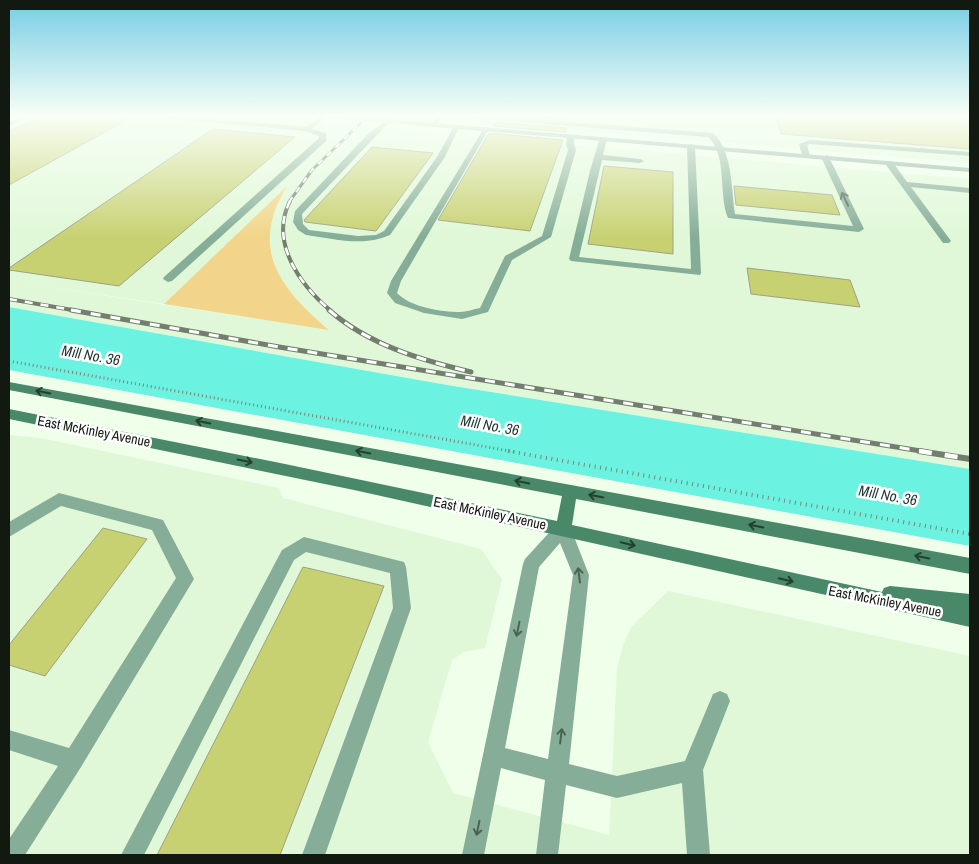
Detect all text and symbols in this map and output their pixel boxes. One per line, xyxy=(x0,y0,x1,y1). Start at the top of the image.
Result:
one-way arrow xyxy=(840,192,849,207)
water label: Mill No. 36 xyxy=(60,340,122,370)
one-way arrow xyxy=(36,387,52,397)
water label: Mill No. 36 xyxy=(459,410,521,440)
street label: East McKinley Avenue xyxy=(36,411,152,451)
one-way arrow xyxy=(195,417,211,427)
one-way arrow xyxy=(355,447,371,456)
one-way arrow xyxy=(237,457,253,466)
one-way arrow xyxy=(515,476,531,486)
water label: Mill No. 36 xyxy=(857,480,919,510)
one-way arrow xyxy=(589,490,605,500)
street label: East McKinley Avenue xyxy=(432,492,548,534)
one-way arrow xyxy=(748,520,764,530)
one-way arrow xyxy=(619,540,635,549)
one-way arrow xyxy=(915,552,931,562)
one-way arrow xyxy=(574,567,584,583)
one-way arrow xyxy=(778,576,794,585)
street label: East McKinley Avenue xyxy=(827,581,943,621)
one-way arrow xyxy=(513,621,522,637)
one-way arrow xyxy=(556,728,566,744)
one-way arrow xyxy=(473,820,483,836)

